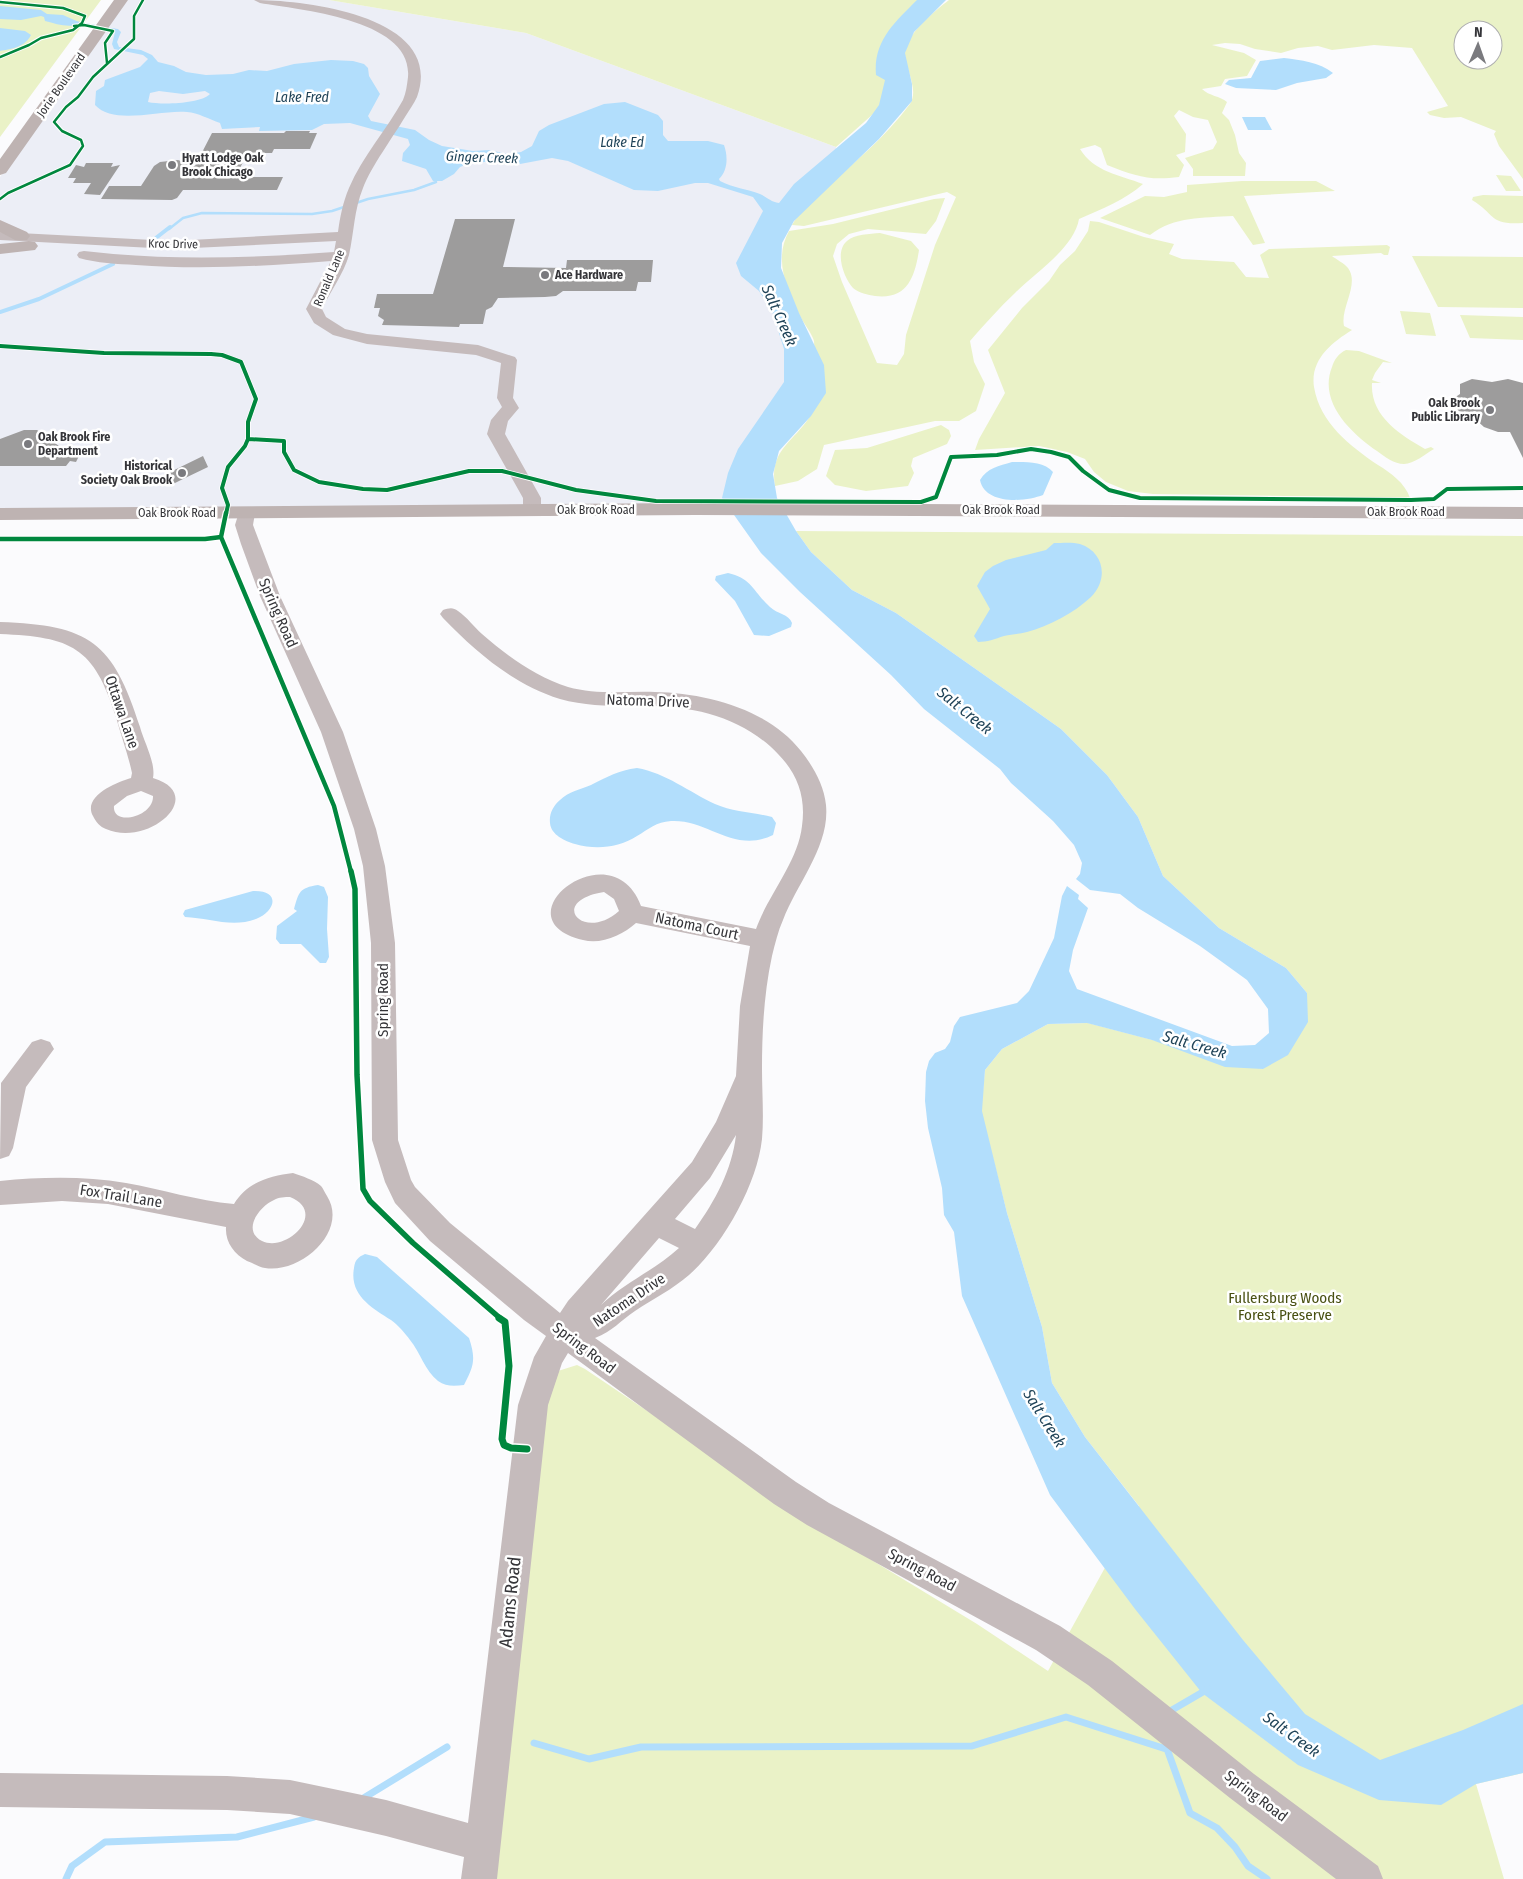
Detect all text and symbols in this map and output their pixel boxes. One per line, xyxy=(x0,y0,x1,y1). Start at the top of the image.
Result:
north arrow xyxy=(1453,20,1503,70)
text: N xyxy=(1474,24,1483,41)
street label: Jorie Boulevard xyxy=(34,50,88,120)
water label: Lake Fred xyxy=(275,89,330,106)
water label: Lake Ed xyxy=(600,134,644,151)
water label: Ginger Creek xyxy=(446,148,518,167)
place label: Hyatt Lodge Oak Brook Chicago xyxy=(182,151,265,179)
marker: Hyatt Lodge Oak Brook Chicago xyxy=(166,159,178,171)
street label: Kroc Drive xyxy=(148,237,198,251)
street label: Ronald Lane xyxy=(311,247,347,309)
place label: Ace Hardware xyxy=(554,268,623,282)
marker: Ace Hardware xyxy=(539,269,551,281)
water label: Salt Creek xyxy=(757,281,802,349)
place label: Oak Brook Public Library xyxy=(1412,396,1481,424)
marker: Oak Brook Public Library xyxy=(1484,404,1496,416)
place label: Oak Brook Fire Department xyxy=(38,430,110,458)
marker: Oak Brook Fire Department xyxy=(22,438,34,450)
place label: Historical Society Oak Brook xyxy=(81,459,173,487)
marker: Historical Society Oak Brook xyxy=(176,467,188,479)
street label: Oak Brook Road xyxy=(557,503,635,517)
street label: Oak Brook Road xyxy=(962,503,1040,517)
street label: Oak Brook Road xyxy=(1367,505,1445,519)
street label: Oak Brook Road xyxy=(138,506,216,520)
street label: Spring Road xyxy=(255,576,301,650)
street label: Ottawa Lane xyxy=(101,673,143,751)
water label: Salt Creek xyxy=(933,682,996,738)
street label: Natoma Drive xyxy=(606,691,690,711)
street label: Natoma Court xyxy=(654,908,740,944)
street label: Spring Road xyxy=(374,963,392,1037)
water label: Salt Creek xyxy=(1160,1026,1229,1063)
street label: Fox Trail Lane xyxy=(79,1181,163,1211)
street label: Natoma Drive xyxy=(589,1269,669,1331)
park label: Fullersburg Woods Forest Preserve xyxy=(1228,1289,1342,1324)
street label: Spring Road xyxy=(549,1319,619,1377)
water label: Salt Creek xyxy=(1019,1385,1070,1451)
street label: Spring Road xyxy=(885,1545,959,1595)
street label: Adams Road xyxy=(494,1556,526,1648)
water label: Salt Creek xyxy=(1259,1707,1324,1761)
street label: Spring Road xyxy=(1221,1767,1291,1825)

